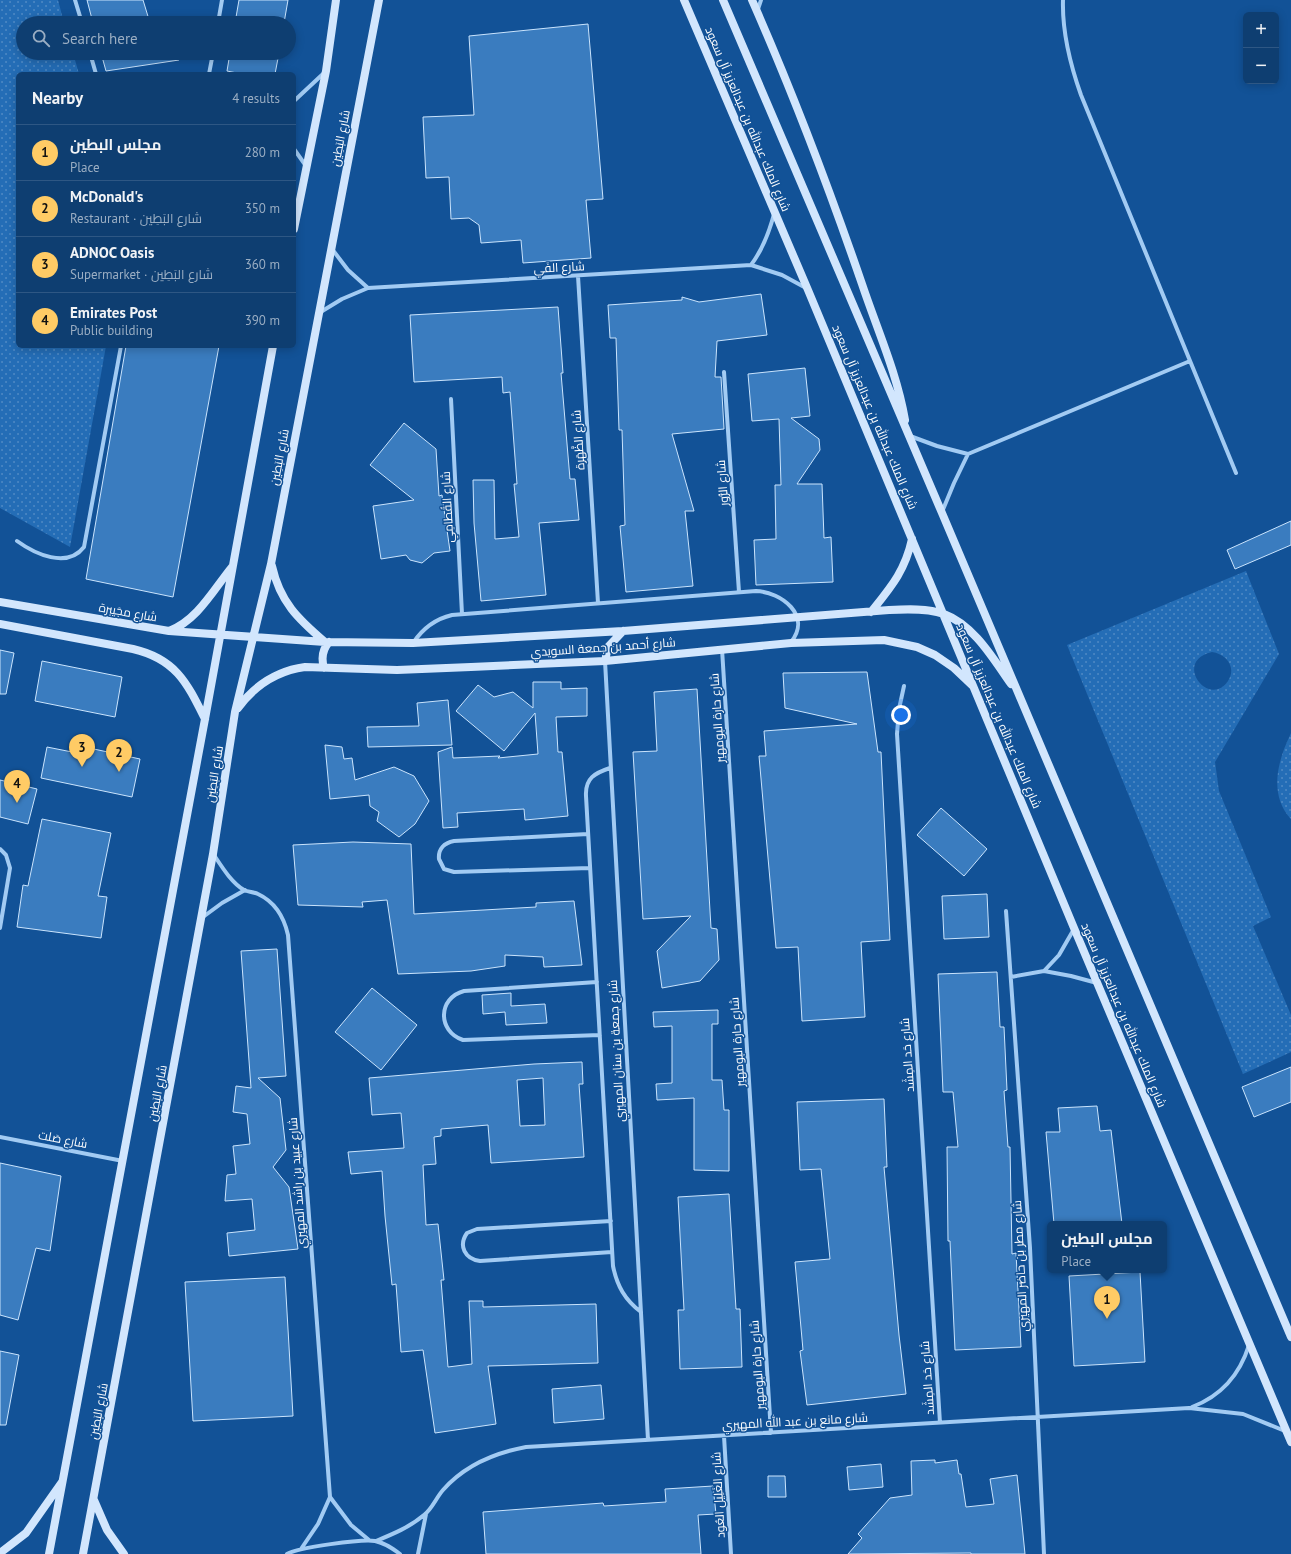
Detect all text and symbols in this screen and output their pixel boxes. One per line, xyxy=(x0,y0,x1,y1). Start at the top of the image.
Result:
map controls xyxy=(1243,12,1279,84)
button: + xyxy=(1243,12,1279,48)
search box xyxy=(16,16,296,60)
street label: شارع الملك عبدالله بن عبدالعزيز آل سعود xyxy=(701,24,794,214)
icon: search xyxy=(30,27,52,49)
text: Search here xyxy=(62,29,138,48)
button: − xyxy=(1243,48,1279,84)
text: Nearby xyxy=(32,87,83,109)
text: 4 results xyxy=(232,90,280,107)
street label: شارع البَطِين xyxy=(327,108,354,168)
text: مجلس البطين xyxy=(70,135,161,154)
text: 1 xyxy=(41,144,49,161)
text: 280 m xyxy=(245,144,280,161)
text: Place xyxy=(70,159,100,176)
text: McDonald's xyxy=(70,187,143,206)
text: 2 xyxy=(41,200,49,217)
text: 350 m xyxy=(245,200,280,217)
text: Restaurant · شارع البَطِين xyxy=(70,210,202,227)
text: ADNOC Oasis xyxy=(70,243,154,262)
text: 3 xyxy=(41,256,49,273)
text: 360 m xyxy=(245,256,280,273)
street label: شارع الفَي xyxy=(533,258,585,279)
text: Supermarket · شارع البَطِين xyxy=(70,266,213,283)
text: Emirates Post xyxy=(70,303,157,322)
text: 4 xyxy=(41,312,49,329)
text: 390 m xyxy=(245,312,280,329)
text: Public building xyxy=(70,322,153,339)
street label: شارع الملك عبدالله بن عبدالعزيز آل سعود xyxy=(828,322,921,512)
street label: شارع الظَّهَرة xyxy=(568,409,589,471)
street label: شارع البَطِين xyxy=(266,427,293,487)
street label: شارع الزُّور xyxy=(713,459,732,508)
street label: شارع القُطامِي xyxy=(438,471,459,543)
street label: شارع مجَيبرة xyxy=(97,599,158,626)
street label: شارع الملك عبدالله بن عبدالعزيز آل سعود xyxy=(952,621,1045,811)
street label: شارع أحمد بن جمعة السويدي xyxy=(530,634,676,663)
street label: شارع حارة البومهير xyxy=(706,673,729,764)
your location xyxy=(891,705,911,725)
pin: 3 xyxy=(69,734,95,767)
pin: 2 xyxy=(106,739,132,772)
street label: شارع البَطِين xyxy=(202,744,227,804)
pin: 4 xyxy=(4,770,30,803)
street label: شارع الملك عبدالله بن عبدالعزيز آل سعود xyxy=(1077,920,1170,1110)
street label: شارع جمعة بن سنان المهيري xyxy=(605,979,630,1122)
street label: شارع حارة البومهير xyxy=(726,997,749,1088)
street label: شارع حَد المِشَد xyxy=(897,1017,918,1092)
street label: شارع البَطِين xyxy=(144,1063,171,1123)
street label: شارع عبيد بن راشد المهيري xyxy=(285,1117,312,1249)
street label: شارع صَلت xyxy=(37,1127,89,1152)
street label: شارع مطر بن حاضر المهيري xyxy=(1009,1200,1034,1332)
popup xyxy=(1047,1221,1167,1273)
text: مجلس البطين xyxy=(1061,1229,1153,1248)
text: Place xyxy=(1061,1253,1091,1270)
pin: 1 xyxy=(1094,1286,1120,1319)
street label: شارع حارة البومهير xyxy=(746,1320,769,1411)
street label: شارع حَد المِشَد xyxy=(917,1340,938,1415)
street label: شارع البَطِين xyxy=(85,1381,112,1441)
street label: شارع مانع بن عبد الله المهيري xyxy=(722,1410,869,1435)
street label: شارع الغَلِيل العُود xyxy=(708,1451,729,1538)

